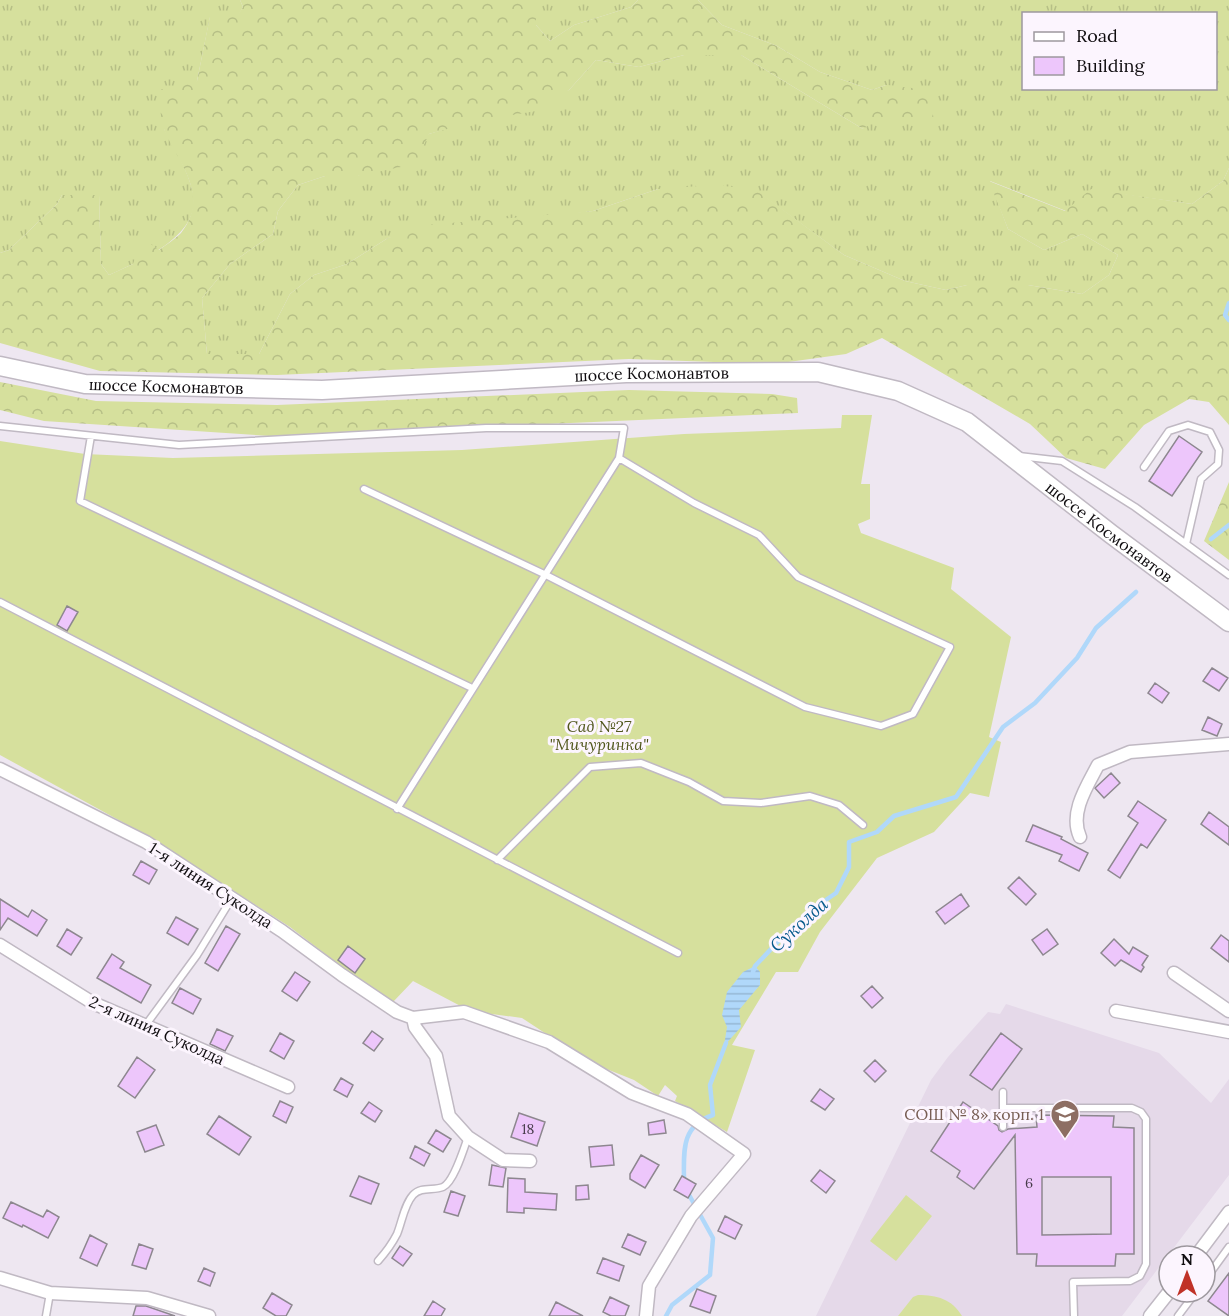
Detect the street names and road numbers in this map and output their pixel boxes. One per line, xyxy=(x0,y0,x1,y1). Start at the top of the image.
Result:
street label: шоссе Космонавтов xyxy=(574,362,729,386)
street label: шоссе Космонавтов xyxy=(89,374,244,398)
street label: шоссе Космонавтов xyxy=(1042,477,1177,587)
street label: 1-я линия Суколда xyxy=(145,838,277,932)
street label: 2-я линия Суколда xyxy=(86,991,228,1069)

